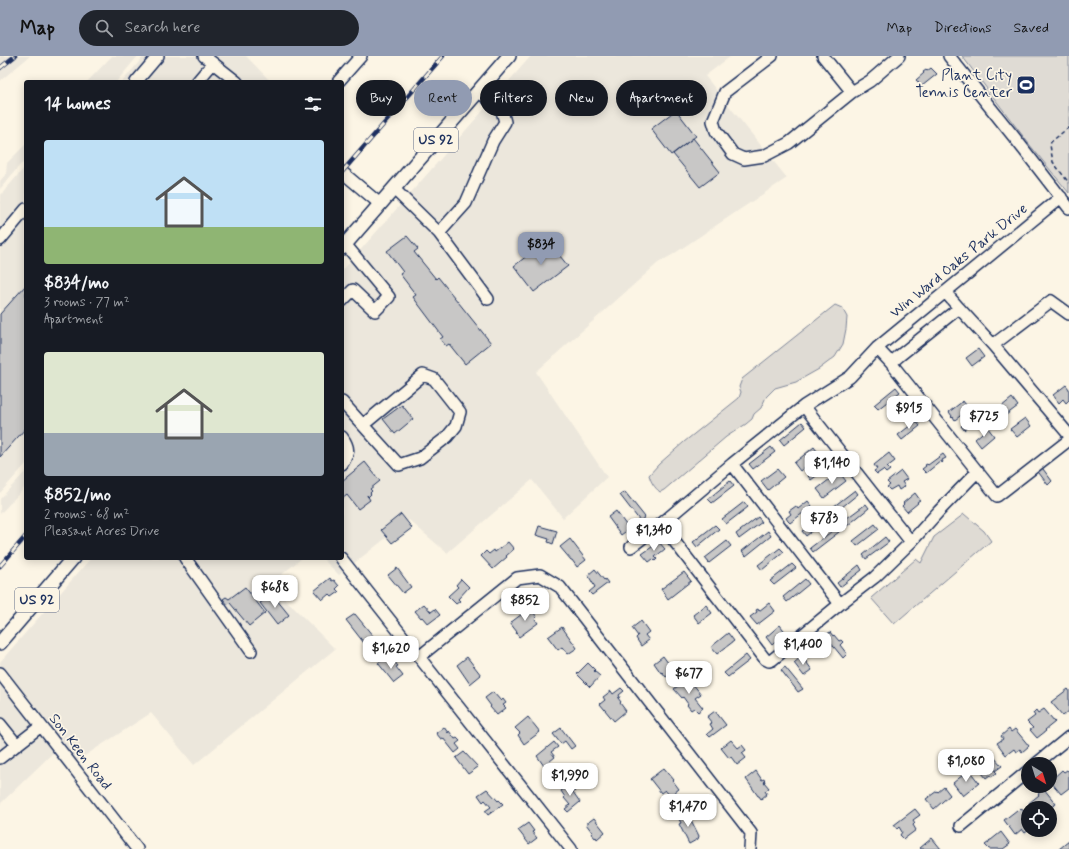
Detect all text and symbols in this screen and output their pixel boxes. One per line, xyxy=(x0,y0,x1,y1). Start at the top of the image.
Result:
search box xyxy=(79,10,359,46)
text: Map xyxy=(20,16,55,41)
icon: search xyxy=(93,17,115,39)
text: Search here xyxy=(125,18,200,38)
text: Map xyxy=(886,19,912,37)
text: Directions xyxy=(934,19,992,37)
text: Saved xyxy=(1014,19,1049,37)
place label: Plant City Tennis Center xyxy=(916,66,1013,103)
sports icon: Plant City Tennis Center xyxy=(1015,74,1037,96)
chip: Buy xyxy=(356,80,406,116)
chip: Rent xyxy=(414,80,472,116)
chip: Filters xyxy=(480,80,547,116)
chip: New xyxy=(555,80,608,116)
chip: Apartment xyxy=(616,80,707,116)
text: 14 homes xyxy=(44,93,111,115)
icon: filters xyxy=(302,93,324,115)
road number: US 92 xyxy=(414,128,458,152)
icon: home xyxy=(148,166,220,238)
street label: Win Ward Oaks Park Drive xyxy=(886,199,1032,323)
pin: $834 xyxy=(517,232,565,266)
text: $834 xyxy=(527,236,555,253)
text: $834/mo xyxy=(44,272,109,294)
text: 3 rooms · 77 m² xyxy=(44,294,130,311)
text: Apartment xyxy=(44,311,103,328)
icon: home xyxy=(148,378,220,450)
pin: $915 xyxy=(885,396,933,430)
text: $915 xyxy=(896,400,922,417)
pin: $725 xyxy=(960,404,1008,438)
text: $725 xyxy=(969,408,999,425)
pin: $1,140 xyxy=(799,451,865,485)
text: $1,140 xyxy=(814,455,850,472)
text: $852/mo xyxy=(44,484,111,506)
text: 2 rooms · 68 m² xyxy=(44,506,129,523)
pin: $783 xyxy=(800,506,848,540)
text: $783 xyxy=(810,510,838,527)
pin: $1,340 xyxy=(621,518,687,552)
text: $1,340 xyxy=(636,522,672,539)
text: Pleasant Acres Drive xyxy=(44,523,159,540)
pin: $688 xyxy=(251,575,299,609)
text: $688 xyxy=(261,579,289,596)
road number: US 92 xyxy=(15,588,59,612)
pin: $852 xyxy=(501,588,549,622)
text: $852 xyxy=(510,592,540,609)
pin: $1,400 xyxy=(770,632,836,666)
pin: $1,620 xyxy=(358,636,424,670)
text: $1,400 xyxy=(783,636,823,653)
text: $1,620 xyxy=(372,640,410,657)
pin: $677 xyxy=(665,661,713,695)
text: $677 xyxy=(675,665,703,682)
street label: Son Keen Road xyxy=(44,710,116,794)
pin: $1,080 xyxy=(933,749,999,783)
text: $1,080 xyxy=(947,753,985,770)
north arrow xyxy=(1021,757,1057,793)
map controls xyxy=(1021,757,1057,837)
pin: $1,990 xyxy=(537,763,603,797)
text: $1,990 xyxy=(551,767,589,784)
pin: $1,470 xyxy=(655,794,721,828)
text: $1,470 xyxy=(669,798,707,815)
button: locate xyxy=(1021,801,1057,837)

